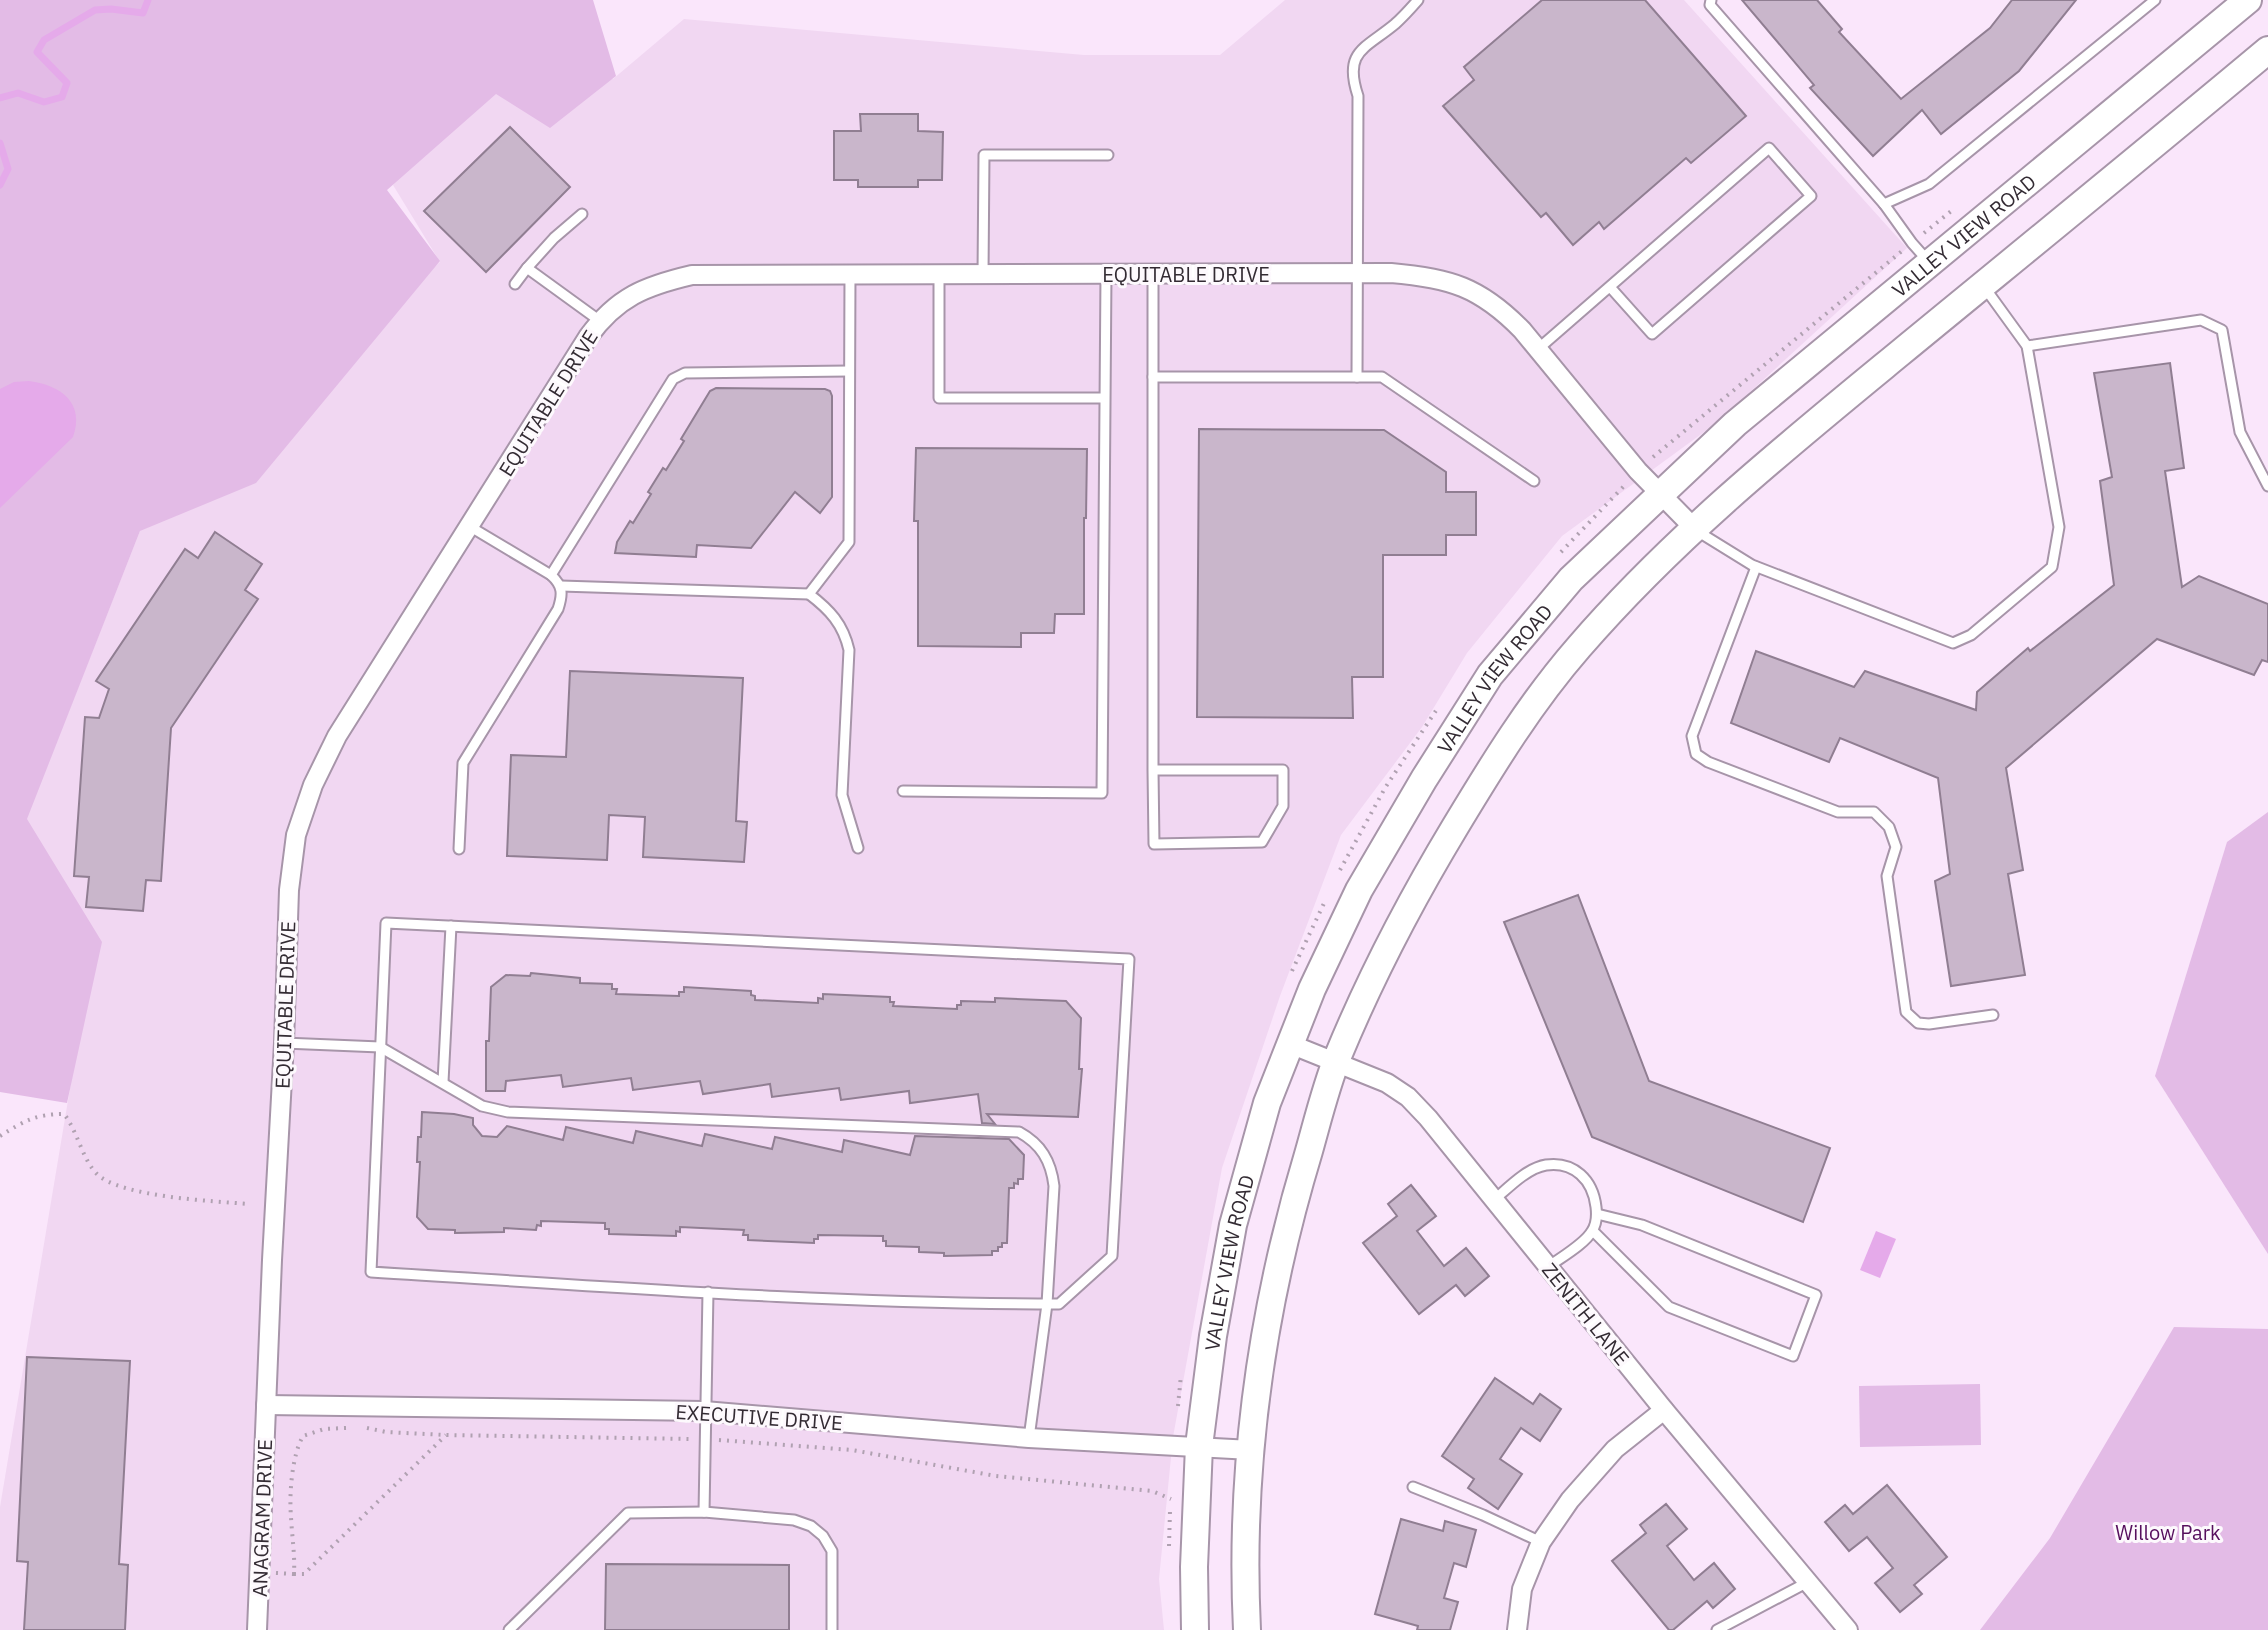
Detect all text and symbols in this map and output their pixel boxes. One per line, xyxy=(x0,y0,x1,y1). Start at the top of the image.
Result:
street label: VALLEY VIEW ROAD xyxy=(1886,168,2041,303)
street label: EQUITABLE DRIVE xyxy=(1102,261,1270,288)
street label: EQUITABLE DRIVE xyxy=(492,325,604,481)
street label: VALLEY VIEW ROAD xyxy=(1430,598,1558,758)
street label: EQUITABLE DRIVE xyxy=(269,921,301,1089)
street label: VALLEY VIEW ROAD xyxy=(1198,1171,1260,1352)
street label: ZENITH LANE xyxy=(1536,1257,1636,1371)
street label: EXECUTIVE DRIVE xyxy=(675,1398,843,1436)
street label: ANAGRAM DRIVE xyxy=(246,1439,278,1597)
park label: Willow Park xyxy=(2115,1519,2221,1546)

